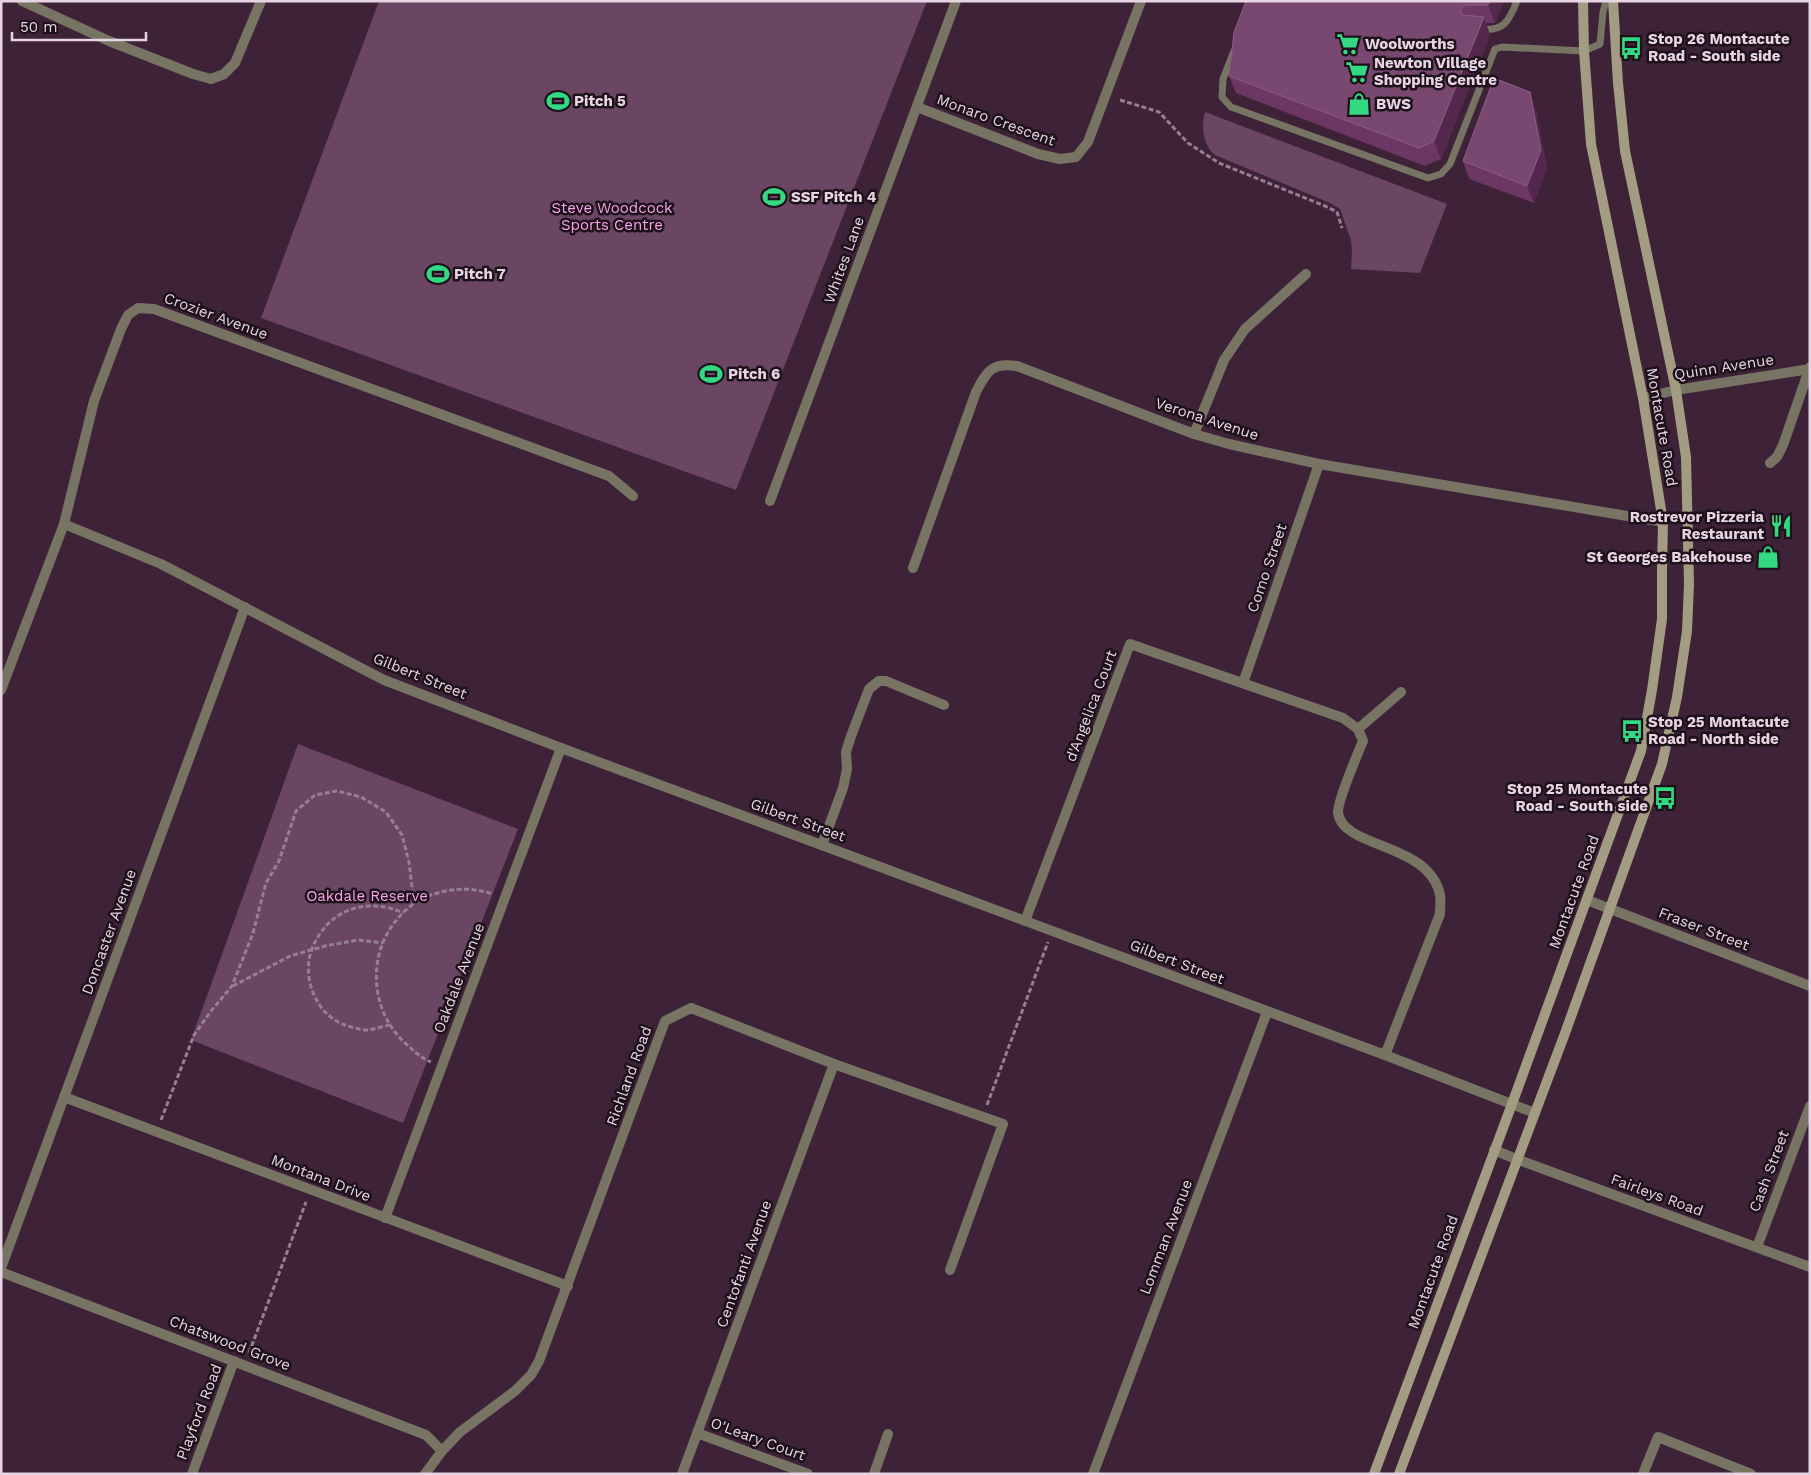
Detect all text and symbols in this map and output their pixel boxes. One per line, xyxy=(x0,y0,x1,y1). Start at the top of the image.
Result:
scale bar xyxy=(12,10,146,42)
text: 50 m xyxy=(20,18,57,36)
place label: Stop 26 Montacute Road - South side xyxy=(1648,30,1790,65)
supermarket icon: Woolworths xyxy=(1335,31,1361,57)
place label: Woolworths xyxy=(1365,35,1454,53)
bus stop icon: Stop 26 Montacute Road - South side xyxy=(1618,35,1644,61)
place label: Newton Village Shopping Centre xyxy=(1374,54,1497,89)
supermarket icon: Newton Village Shopping Centre xyxy=(1344,59,1370,85)
sports icon: Pitch 5 xyxy=(545,88,571,114)
street label: Monaro Crescent xyxy=(934,90,1058,150)
shop icon: BWS xyxy=(1346,91,1372,117)
place label: Pitch 5 xyxy=(574,92,626,110)
place label: BWS xyxy=(1376,95,1411,113)
sports icon: SSF Pitch 4 xyxy=(761,184,787,210)
place label: SSF Pitch 4 xyxy=(791,188,877,206)
park label: Steve Woodcock Sports Centre xyxy=(551,199,673,234)
street label: Whites Lane xyxy=(820,214,868,306)
sports icon: Pitch 7 xyxy=(425,261,451,287)
place label: Pitch 7 xyxy=(454,265,506,283)
street label: Crozier Avenue xyxy=(162,289,270,343)
street label: Quinn Avenue xyxy=(1673,350,1775,384)
sports icon: Pitch 6 xyxy=(698,361,724,387)
place label: Pitch 6 xyxy=(728,365,780,383)
street label: Montacute Road xyxy=(1643,366,1681,488)
street label: Verona Avenue xyxy=(1153,394,1261,444)
place label: Rostrevor Pizzeria Restaurant xyxy=(1630,508,1764,543)
restaurant icon: Rostrevor Pizzeria Restaurant xyxy=(1768,513,1794,539)
street label: Como Street xyxy=(1243,521,1291,615)
shop icon: St Georges Bakehouse xyxy=(1755,544,1781,570)
place label: St Georges Bakehouse xyxy=(1587,548,1752,566)
street label: d'Angelica Court xyxy=(1061,647,1121,764)
street label: Gilbert Street xyxy=(370,649,470,703)
place label: Stop 25 Montacute Road - North side xyxy=(1648,713,1789,748)
bus stop icon: Stop 25 Montacute Road - North side xyxy=(1619,718,1645,744)
place label: Stop 25 Montacute Road - South side xyxy=(1507,780,1648,815)
bus stop icon: Stop 25 Montacute Road - South side xyxy=(1652,785,1678,811)
street label: Gilbert Street xyxy=(748,794,849,846)
street label: Montacute Road xyxy=(1545,833,1603,951)
street label: Doncaster Avenue xyxy=(78,867,140,997)
park label: Oakdale Reserve xyxy=(306,887,428,905)
street label: Fraser Street xyxy=(1656,903,1752,955)
street label: Oakdale Avenue xyxy=(430,920,488,1036)
street label: Gilbert Street xyxy=(1127,936,1227,989)
street label: Richland Road xyxy=(603,1024,655,1128)
street label: Cash Street xyxy=(1745,1127,1793,1214)
street label: Montana Drive xyxy=(269,1151,373,1205)
street label: Fairleys Road xyxy=(1608,1170,1706,1220)
street label: Lomman Avenue xyxy=(1136,1177,1196,1297)
street label: Centofanti Avenue xyxy=(713,1198,775,1330)
street label: Montacute Road xyxy=(1404,1213,1462,1331)
street label: Chatswood Grove xyxy=(167,1312,293,1374)
street label: Playford Road xyxy=(172,1362,226,1462)
street label: O'Leary Court xyxy=(708,1413,809,1465)

